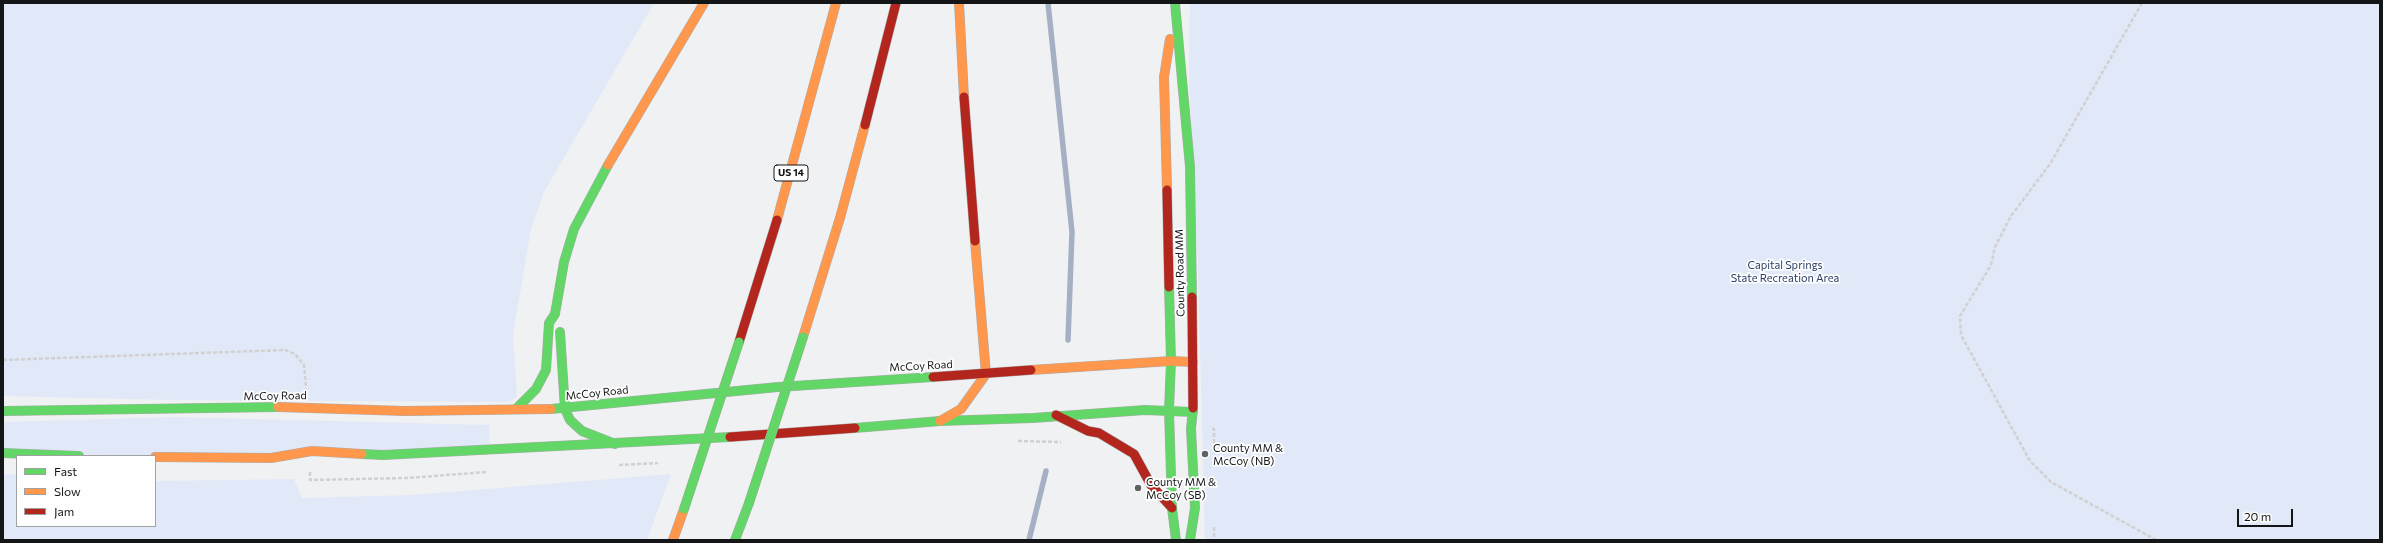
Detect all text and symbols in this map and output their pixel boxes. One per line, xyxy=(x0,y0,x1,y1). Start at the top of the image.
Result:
road number: US 14 xyxy=(774,165,808,181)
street label: County Road MM xyxy=(1173,229,1187,317)
park label: Capital Springs State Recreation Area xyxy=(1731,258,1839,284)
street label: McCoy Road xyxy=(889,358,953,374)
street label: McCoy Road xyxy=(565,383,629,403)
street label: McCoy Road xyxy=(243,389,307,403)
place label: County MM & McCoy (NB) xyxy=(1213,441,1283,467)
marker: County MM & McCoy (NB) xyxy=(1200,449,1210,459)
legend xyxy=(16,455,156,527)
text: Fast xyxy=(54,464,77,478)
place label: County MM & McCoy (SB) xyxy=(1146,475,1216,501)
marker: County MM & McCoy (SB) xyxy=(1133,483,1143,493)
text: Slow xyxy=(54,484,81,498)
scale bar xyxy=(2239,501,2295,527)
text: Jam xyxy=(54,504,74,518)
text: 20 m xyxy=(2244,509,2271,523)

